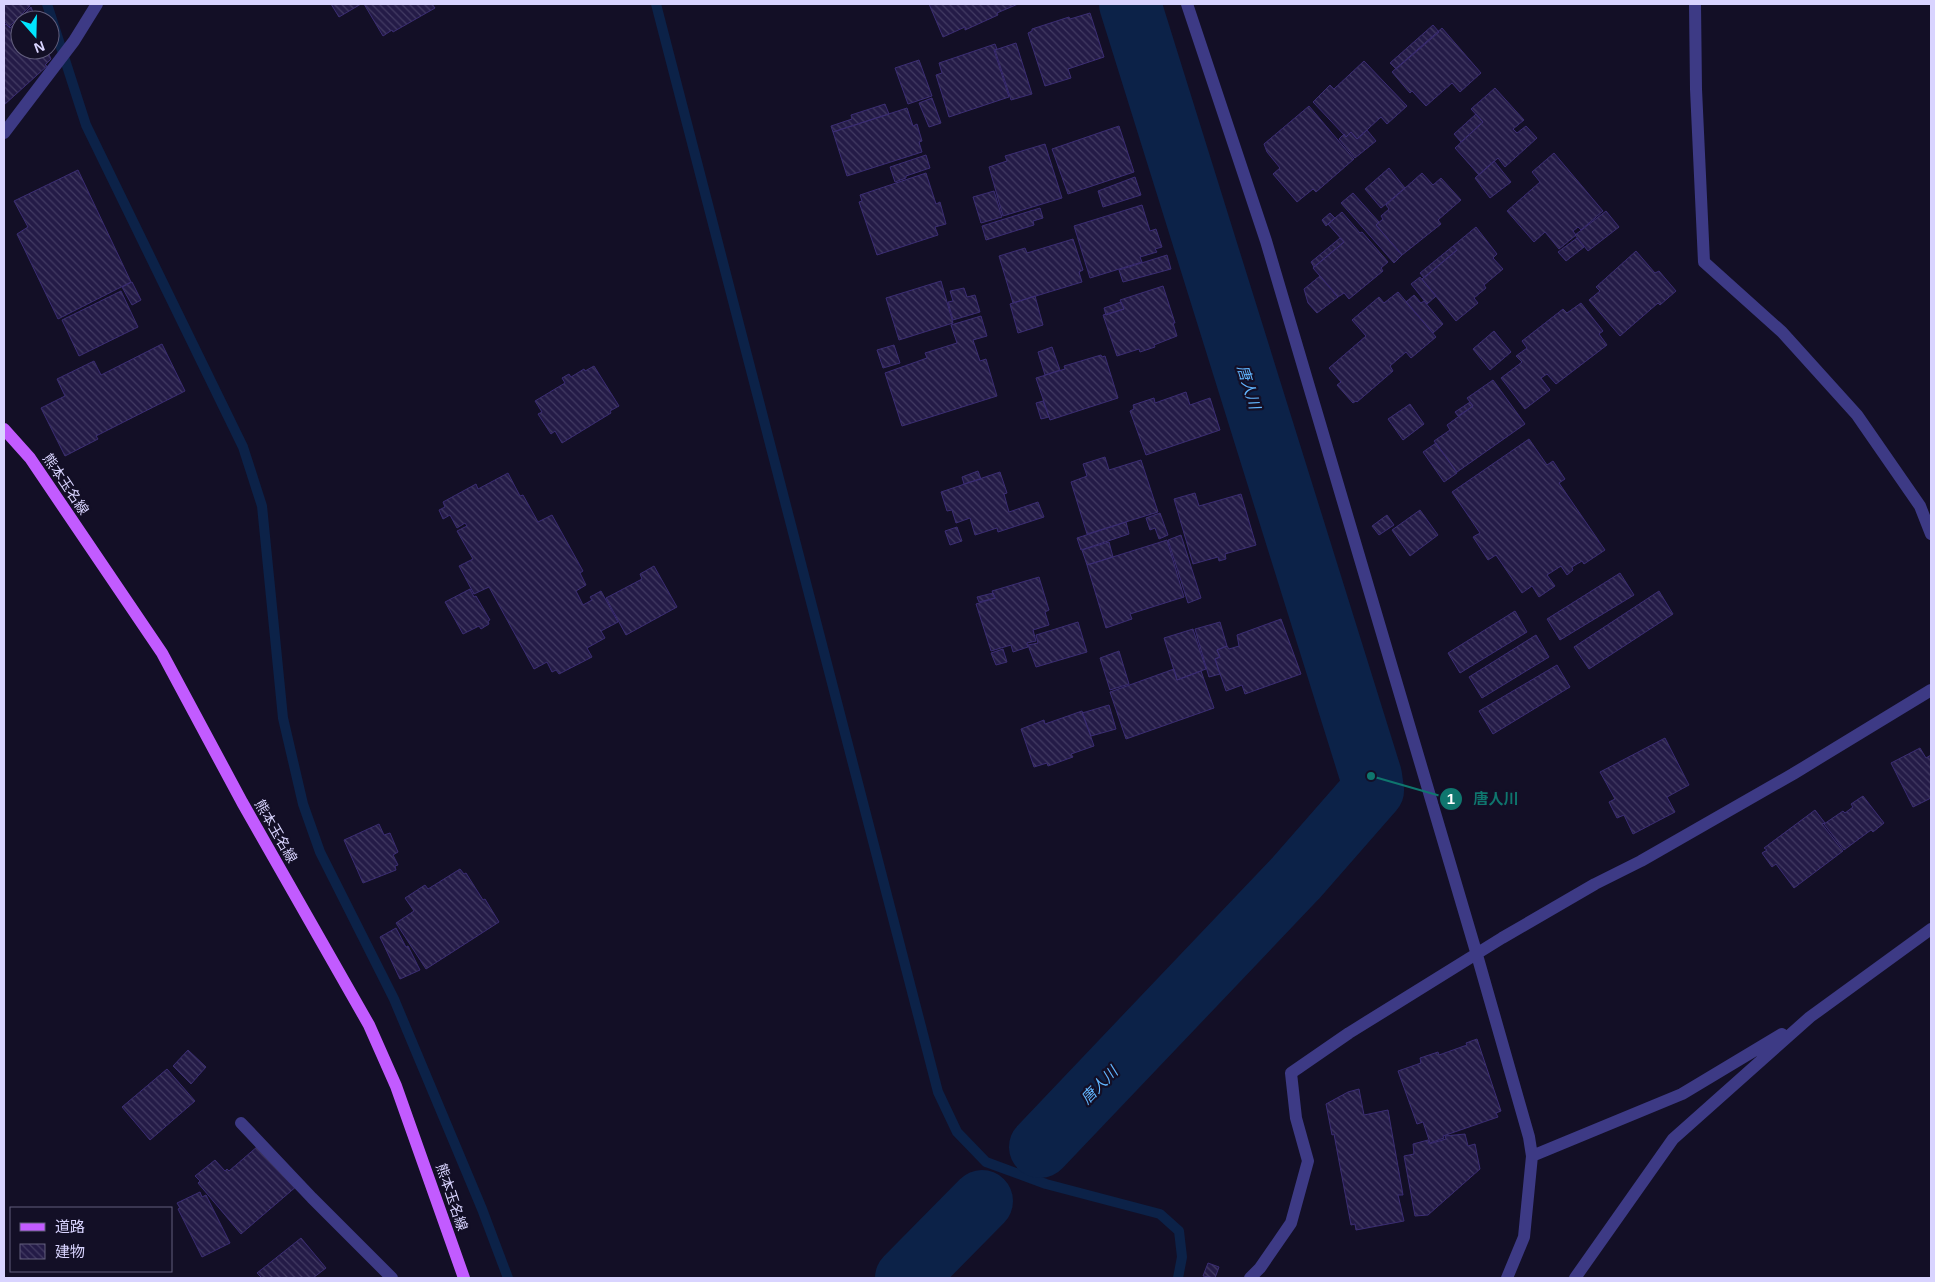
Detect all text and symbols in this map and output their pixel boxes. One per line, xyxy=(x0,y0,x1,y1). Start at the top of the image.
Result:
north arrow xyxy=(10,10,60,60)
text: N xyxy=(32,38,47,56)
water label: 唐人川 xyxy=(1234,363,1264,413)
street label: 熊本玉名線 xyxy=(40,451,92,517)
callout: 唐人川 xyxy=(1439,784,1529,814)
text: 1 xyxy=(1447,790,1455,807)
text: 唐人川 xyxy=(1473,790,1519,807)
street label: 熊本玉名線 xyxy=(252,797,300,865)
water label: 唐人川 xyxy=(1077,1061,1122,1107)
street label: 熊本玉名線 xyxy=(433,1161,471,1233)
legend xyxy=(10,1207,172,1272)
text: 道路 xyxy=(55,1218,85,1235)
text: 建物 xyxy=(55,1243,85,1260)

